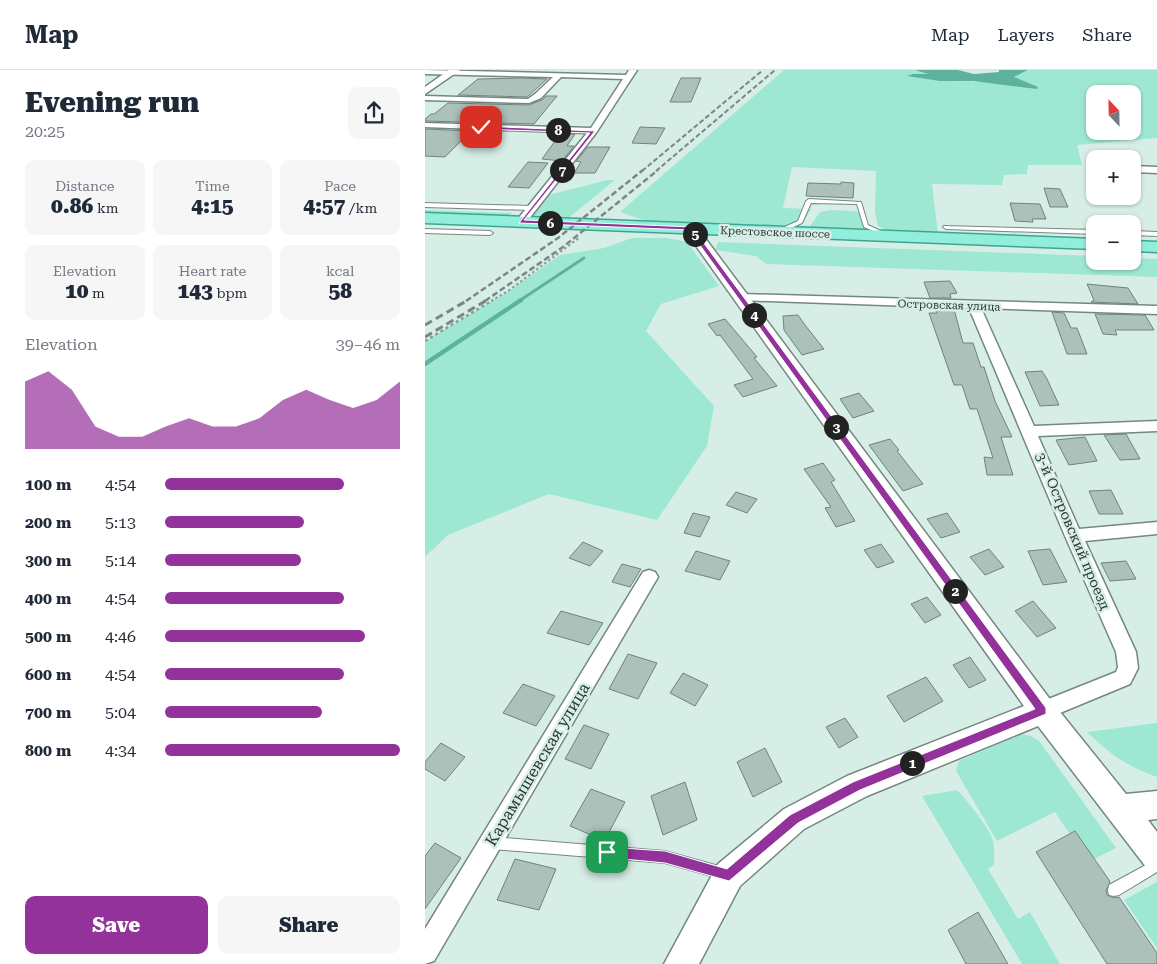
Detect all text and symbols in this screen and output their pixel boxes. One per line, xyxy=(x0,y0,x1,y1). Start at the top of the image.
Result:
text: Map xyxy=(25,21,79,49)
text: Map xyxy=(931,24,970,45)
text: Layers xyxy=(998,24,1054,45)
text: Share xyxy=(1082,24,1132,45)
north arrow xyxy=(1086,85,1141,140)
map controls xyxy=(1086,85,1141,270)
text: Evening run xyxy=(25,86,199,119)
button: share xyxy=(348,87,400,139)
pin xyxy=(460,106,502,148)
icon: check xyxy=(467,113,495,141)
pin: 8 xyxy=(545,118,571,142)
text: 20:25 xyxy=(25,122,65,141)
text: 8 xyxy=(555,122,562,138)
button: + xyxy=(1086,150,1141,205)
pin: 7 xyxy=(549,158,575,182)
text: 7 xyxy=(559,162,566,178)
text: Distance xyxy=(55,178,114,194)
text: Time xyxy=(195,178,230,194)
text: Pace xyxy=(324,178,356,194)
text: 0.86 xyxy=(51,194,93,218)
text: 4:15 xyxy=(191,194,234,218)
text: 4:57 xyxy=(303,194,345,218)
text: km xyxy=(93,200,119,216)
text: /km xyxy=(345,200,377,216)
pin: 6 xyxy=(537,210,563,236)
text: 6 xyxy=(547,215,554,231)
button: − xyxy=(1086,215,1141,270)
pin: 5 xyxy=(683,222,707,246)
street label: Крестовское шоссе xyxy=(720,224,830,241)
text: 5 xyxy=(692,226,699,242)
text: Elevation xyxy=(53,263,117,279)
text: Heart rate xyxy=(179,263,246,279)
text: kcal xyxy=(326,263,354,279)
text: 10 xyxy=(65,279,88,303)
text: 143 xyxy=(178,279,213,303)
text: 58 xyxy=(328,279,352,303)
text: m xyxy=(88,285,105,301)
text: bpm xyxy=(213,285,247,301)
street label: Островская улица xyxy=(897,297,1001,314)
pin: 4 xyxy=(741,302,767,328)
text: 4 xyxy=(751,307,758,323)
text: Elevation xyxy=(25,335,98,354)
text: 39–46 m xyxy=(336,335,400,354)
pin: 3 xyxy=(823,414,849,440)
text: 3 xyxy=(833,419,840,435)
street label: 3-й Островский проезд xyxy=(1033,450,1113,612)
text: 100 m xyxy=(25,475,71,494)
text: 4:54 xyxy=(105,475,136,494)
text: 200 m xyxy=(25,513,71,532)
text: 5:13 xyxy=(105,513,136,532)
text: 300 m xyxy=(25,551,71,570)
text: 5:14 xyxy=(105,551,136,570)
pin: 2 xyxy=(943,578,967,604)
text: 2 xyxy=(952,583,959,599)
text: 400 m xyxy=(25,589,71,608)
text: 4:54 xyxy=(105,589,136,608)
text: 500 m xyxy=(25,627,71,646)
text: 4:46 xyxy=(105,627,136,646)
text: 600 m xyxy=(25,665,71,684)
text: 4:54 xyxy=(105,665,136,684)
street label: Карамышевская улица xyxy=(481,679,594,849)
text: 700 m xyxy=(25,703,71,722)
text: 5:04 xyxy=(105,703,136,722)
text: 800 m xyxy=(25,741,71,760)
text: 4:34 xyxy=(105,741,136,760)
pin: 1 xyxy=(899,750,925,776)
text: 1 xyxy=(909,755,916,771)
pin xyxy=(586,831,628,873)
icon: arrive xyxy=(593,838,621,866)
button: Save xyxy=(25,896,208,954)
button: Share xyxy=(218,896,400,954)

